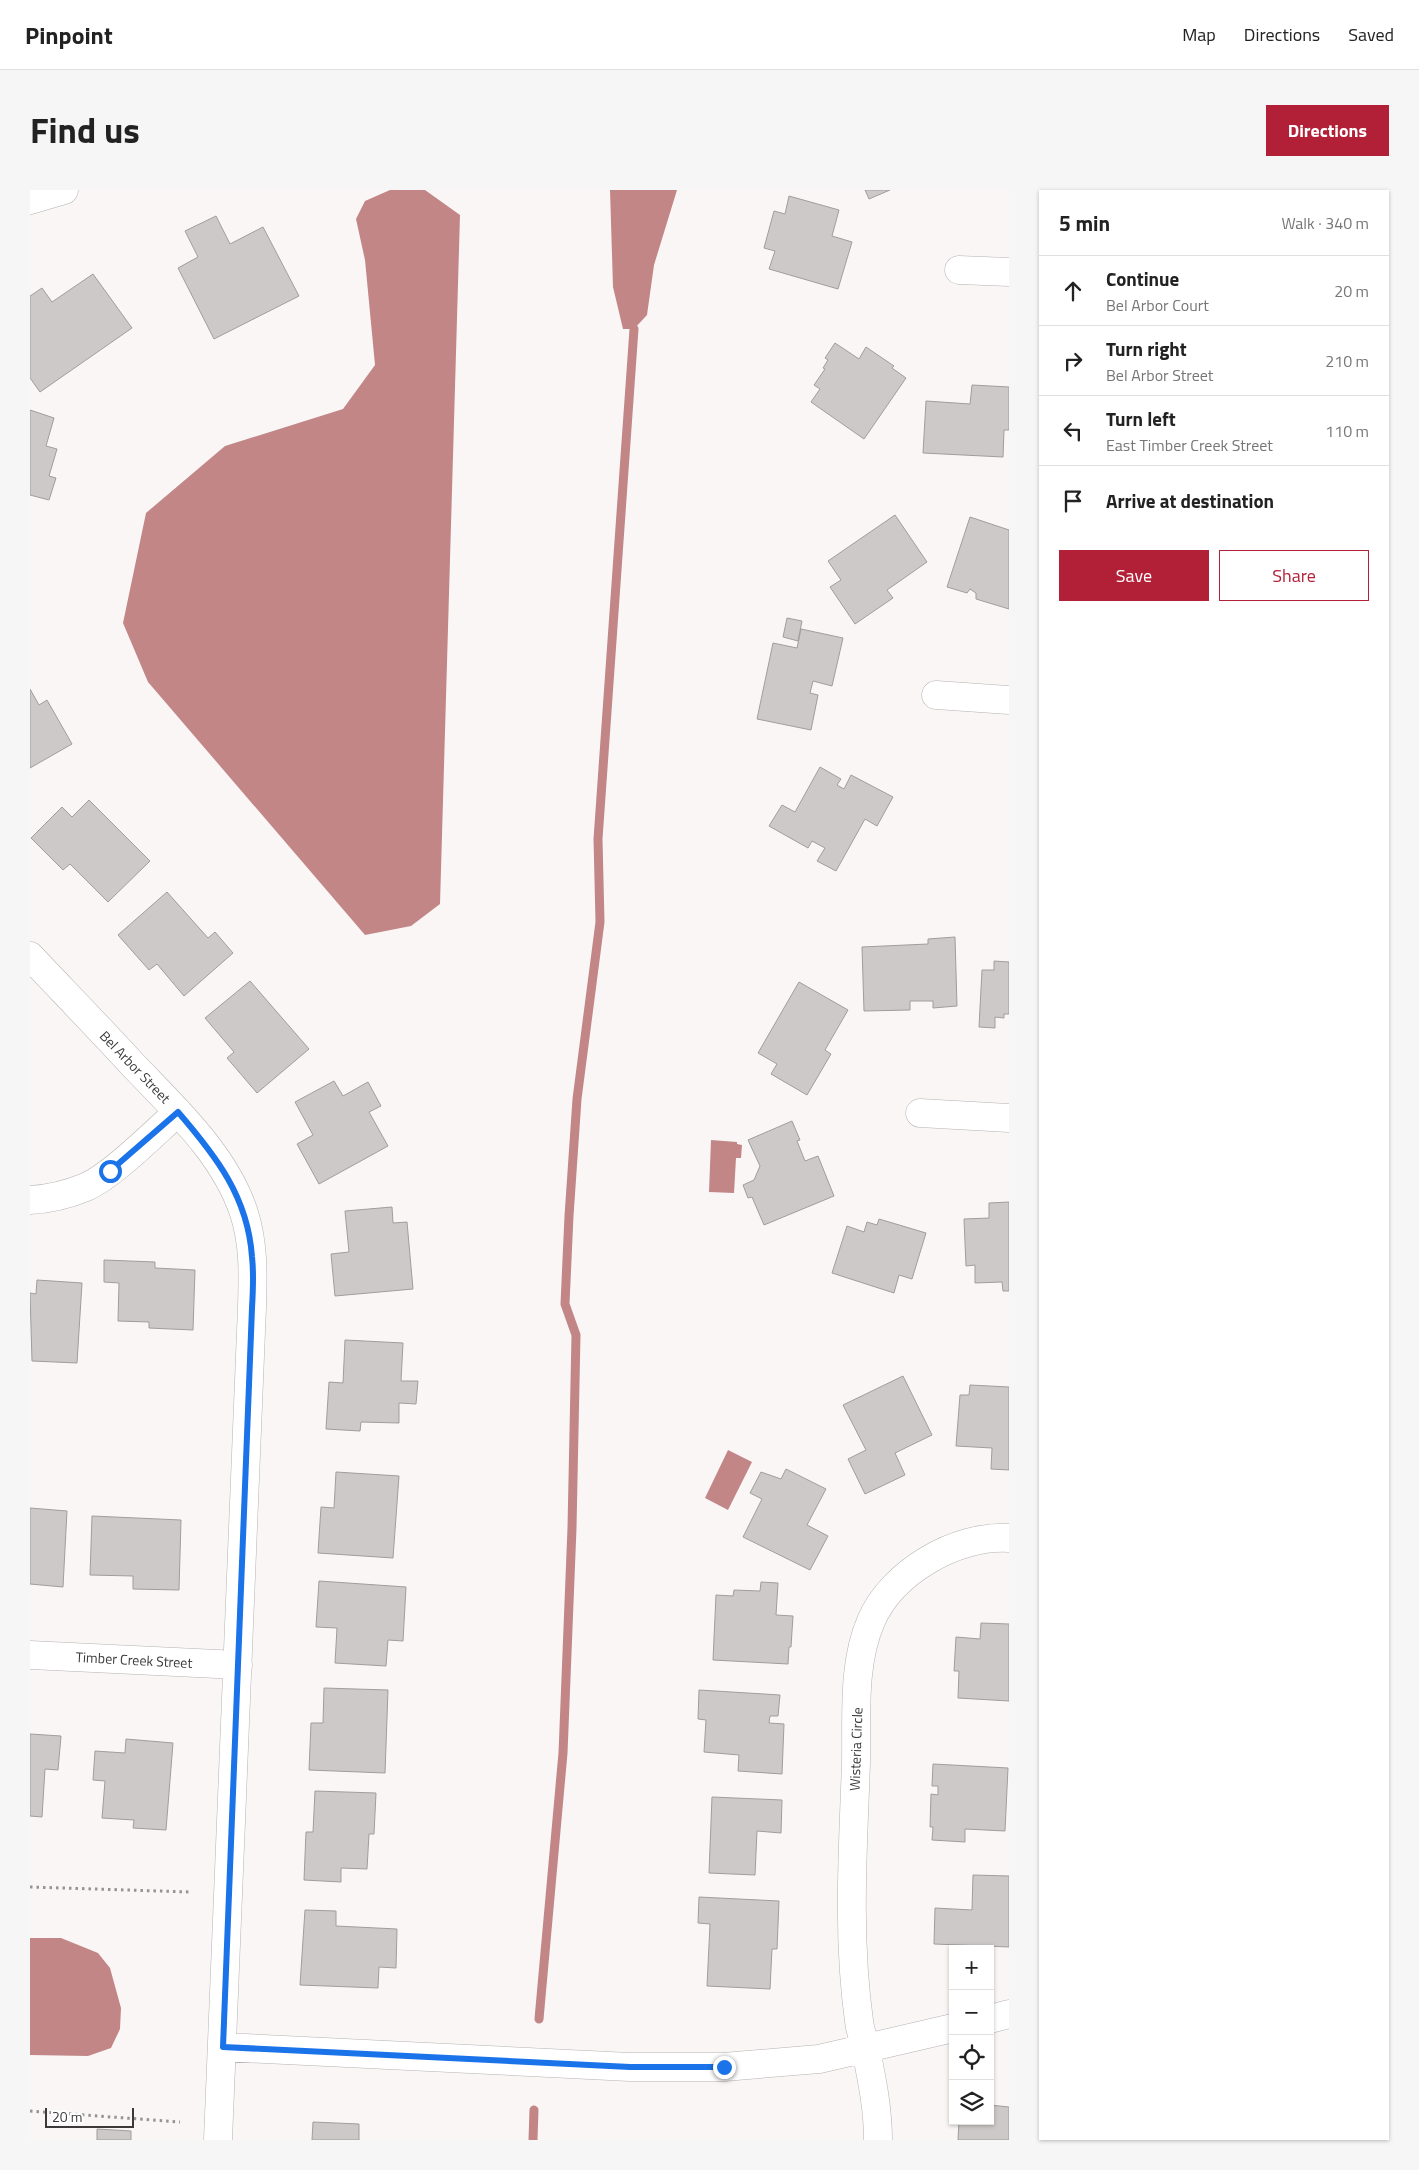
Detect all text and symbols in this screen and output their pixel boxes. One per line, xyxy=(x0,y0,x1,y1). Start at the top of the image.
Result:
text: Pinpoint xyxy=(25,17,113,53)
text: Map xyxy=(1182,21,1216,48)
text: Directions xyxy=(1244,21,1320,48)
text: Saved xyxy=(1348,21,1394,48)
text: Find us xyxy=(30,103,140,157)
button: Directions xyxy=(1266,105,1389,156)
text: 5 min xyxy=(1059,207,1110,239)
text: Walk · 340 m xyxy=(1281,211,1369,235)
text: Continue xyxy=(1106,264,1179,293)
icon: ahead xyxy=(1059,277,1087,305)
text: 20 m xyxy=(1334,279,1369,303)
text: Bel Arbor Court xyxy=(1106,293,1209,317)
text: Turn right xyxy=(1106,334,1187,363)
icon: right xyxy=(1059,347,1087,375)
text: 210 m xyxy=(1325,349,1369,373)
text: Bel Arbor Street xyxy=(1106,363,1213,387)
text: Turn left xyxy=(1106,404,1176,433)
icon: left xyxy=(1059,417,1087,445)
text: 110 m xyxy=(1325,419,1369,443)
text: East Timber Creek Street xyxy=(1106,433,1273,457)
text: Arrive at destination xyxy=(1106,486,1274,515)
icon: arrive xyxy=(1059,487,1087,515)
button: Save xyxy=(1059,550,1209,601)
button: Share xyxy=(1219,550,1369,601)
street label: Bel Arbor Street xyxy=(95,1026,176,1108)
route start xyxy=(99,1160,122,1183)
street label: Timber Creek Street xyxy=(75,1646,193,1673)
street label: Wisteria Circle xyxy=(844,1707,867,1791)
map controls xyxy=(949,1945,994,2125)
button: + xyxy=(949,1945,994,1990)
button: − xyxy=(949,1990,994,2035)
button: locate xyxy=(949,2035,994,2080)
route end xyxy=(713,2056,736,2079)
button: layers xyxy=(949,2080,994,2125)
scale bar xyxy=(45,2105,134,2128)
text: 20 m xyxy=(52,2106,82,2127)

